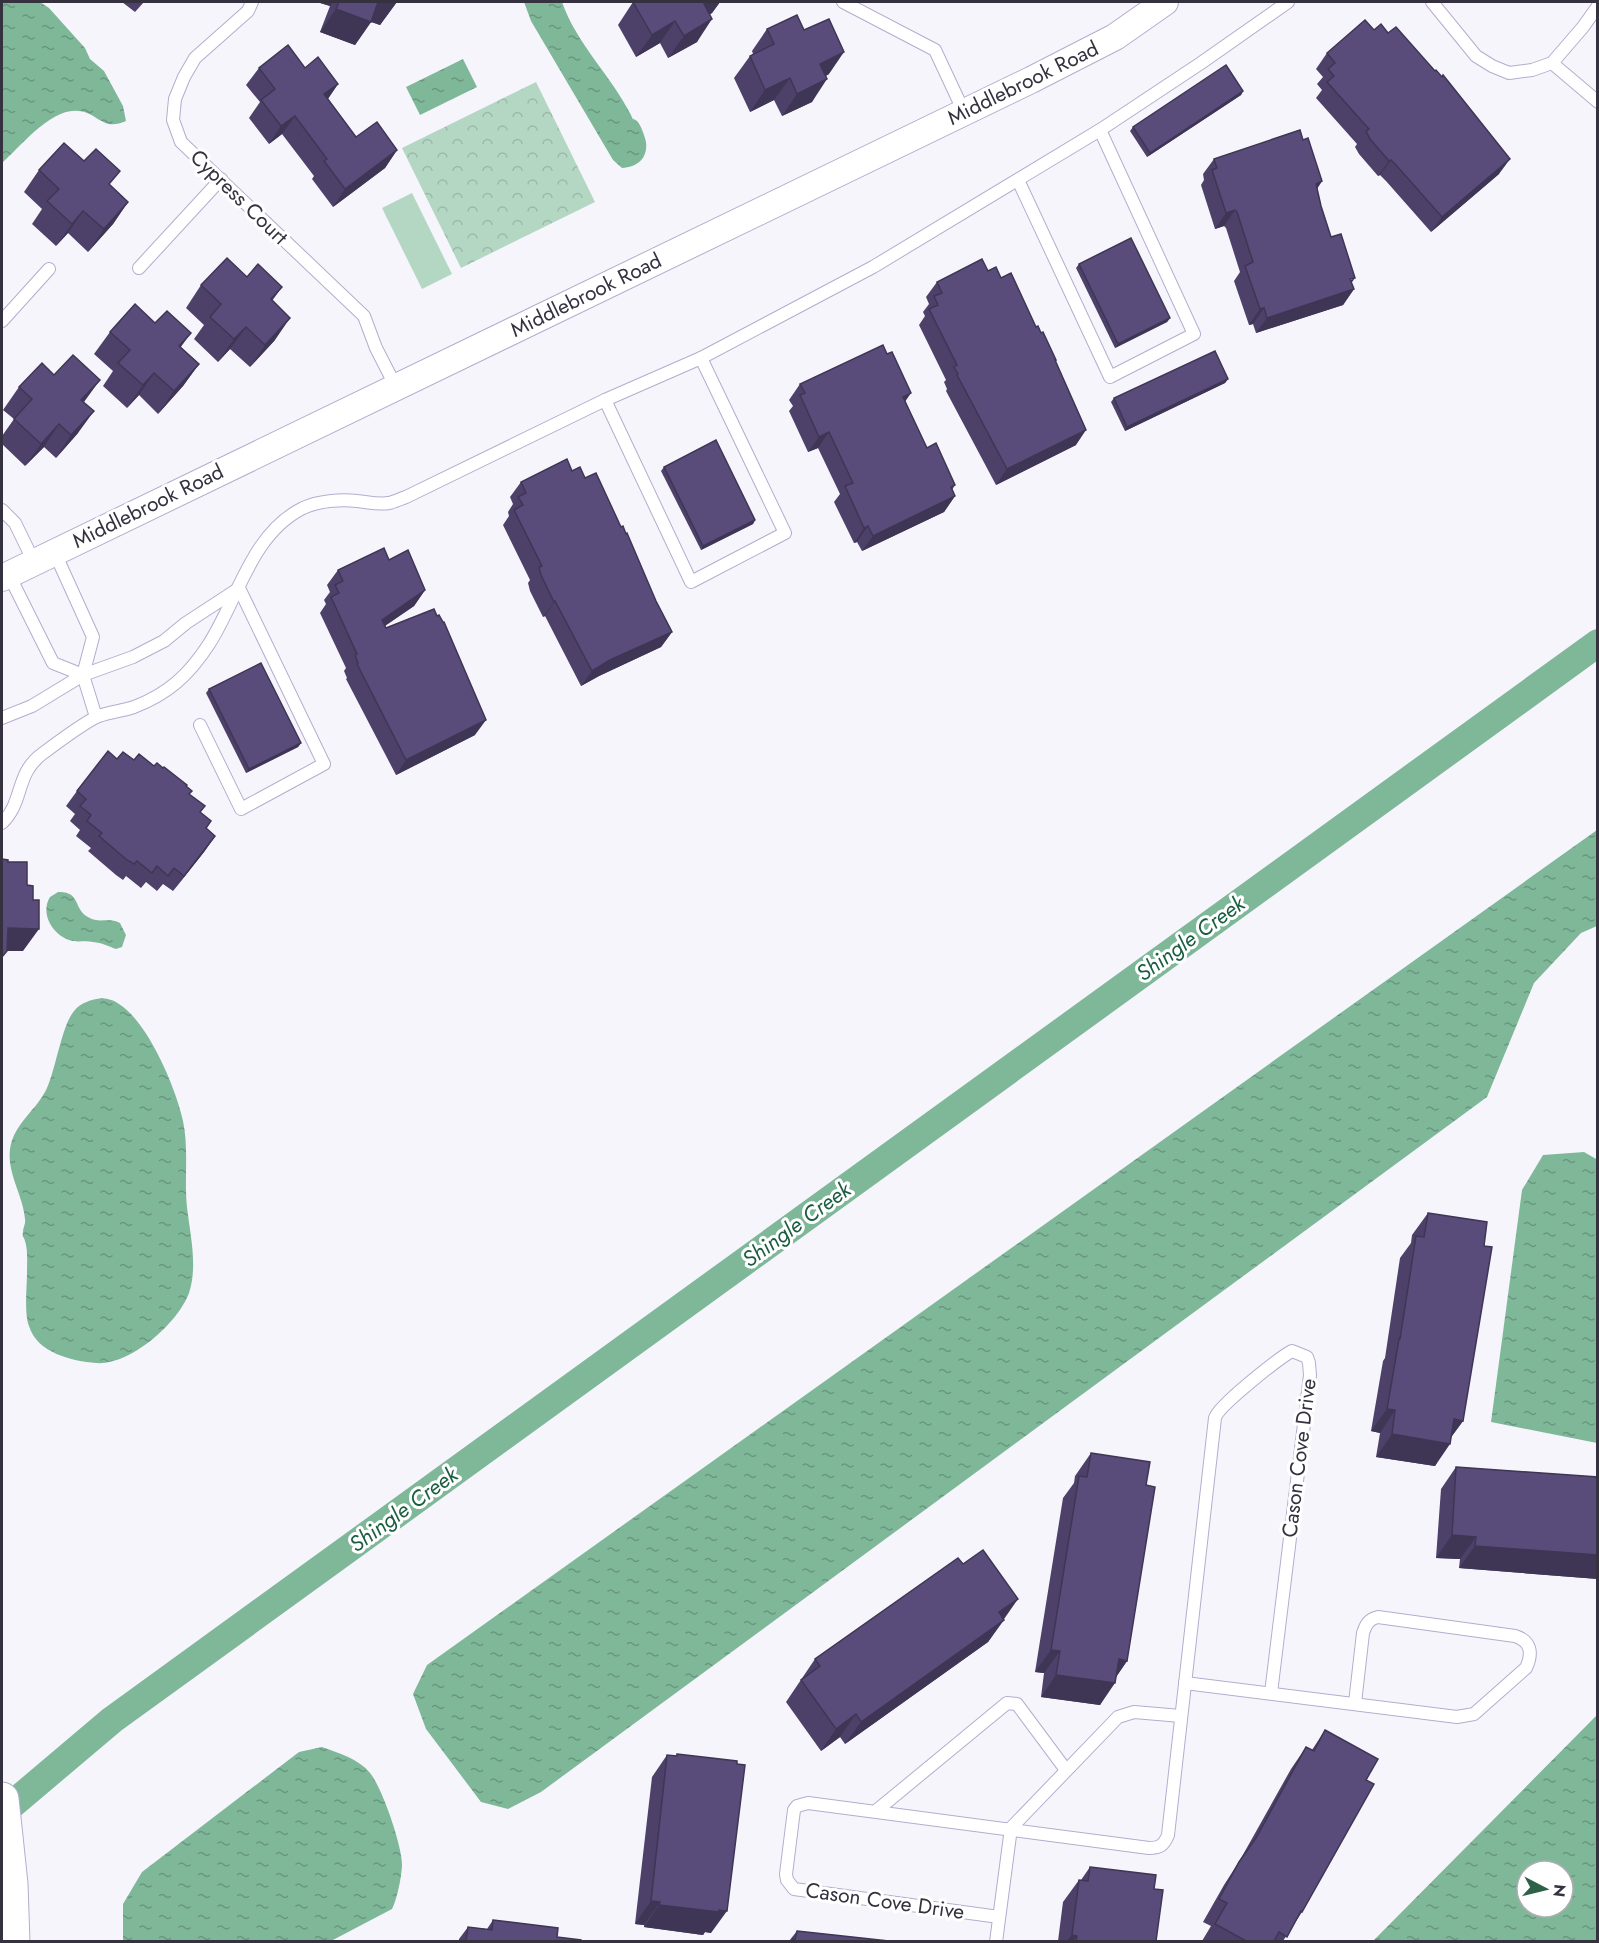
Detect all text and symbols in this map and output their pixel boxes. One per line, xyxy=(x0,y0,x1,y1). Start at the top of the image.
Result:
street label: Middlebrook Road xyxy=(942,33,1104,133)
street label: Cypress Court xyxy=(183,143,295,251)
street label: Middlebrook Road xyxy=(505,245,667,345)
street label: Middlebrook Road xyxy=(67,456,229,556)
water label: Shingle Creek xyxy=(1129,887,1252,988)
water label: Shingle Creek xyxy=(735,1173,858,1274)
street label: Cason Cove Drive xyxy=(1274,1377,1324,1539)
water label: Shingle Creek xyxy=(342,1458,465,1559)
north arrow xyxy=(1515,1859,1575,1919)
street label: Cason Cove Drive xyxy=(804,1875,966,1927)
text: N xyxy=(1547,1883,1572,1898)

